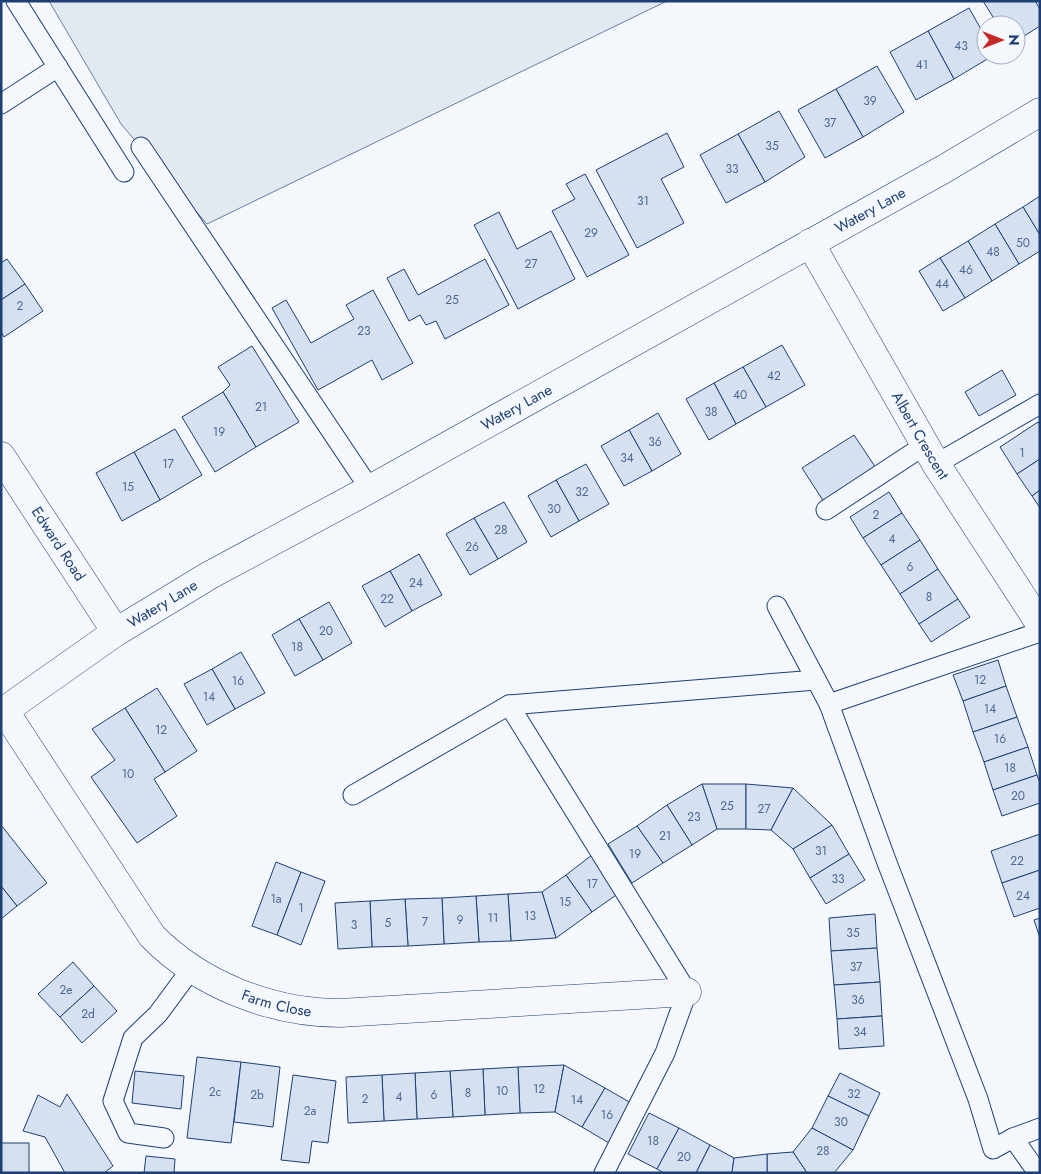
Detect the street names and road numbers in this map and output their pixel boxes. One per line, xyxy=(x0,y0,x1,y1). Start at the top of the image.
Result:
street label: Watery Lane xyxy=(831,181,910,239)
street label: Watery Lane xyxy=(477,379,556,436)
street label: Albert Crescent xyxy=(886,388,955,484)
street label: Edward Road xyxy=(26,502,91,585)
street label: Watery Lane xyxy=(123,574,202,634)
street label: Farm Close xyxy=(238,984,313,1022)

